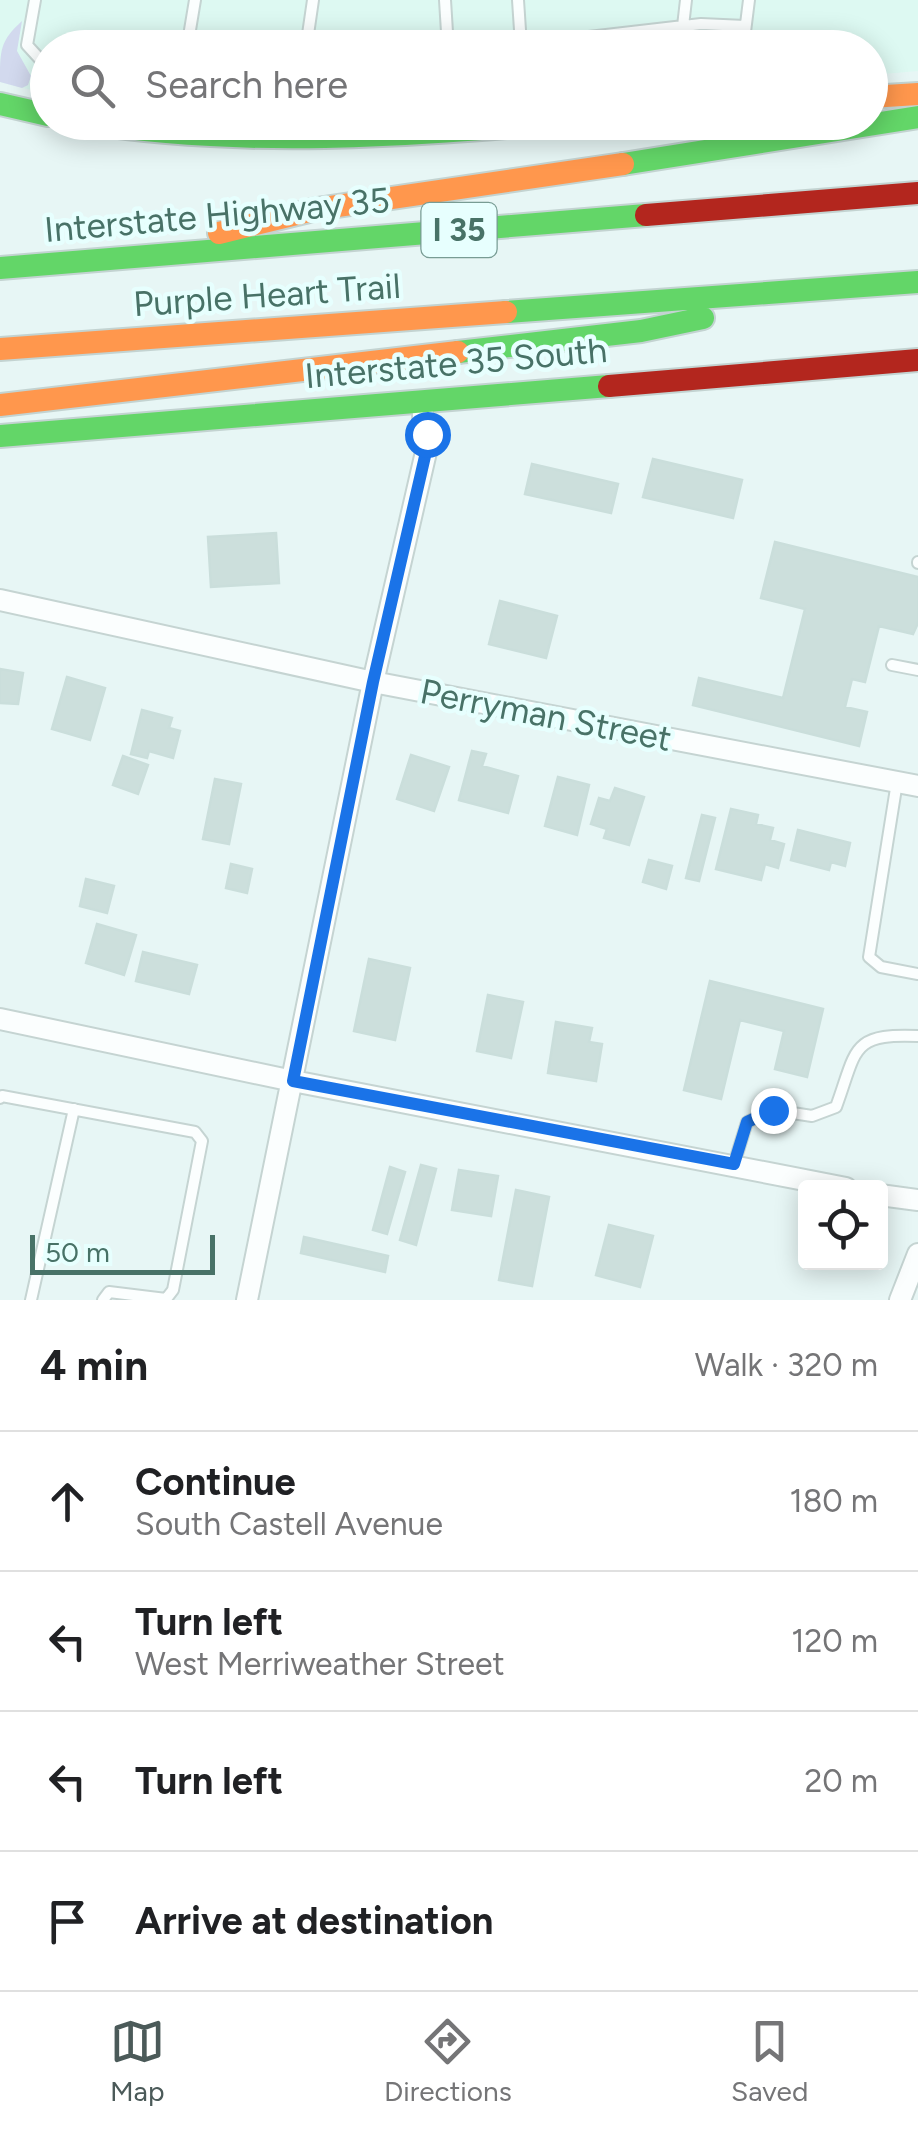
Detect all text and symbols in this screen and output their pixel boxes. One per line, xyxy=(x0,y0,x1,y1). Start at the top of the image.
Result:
search box xyxy=(30,30,888,140)
icon: search xyxy=(65,58,120,113)
text: Search here xyxy=(145,62,348,108)
street label: Interstate Highway 35 xyxy=(43,179,391,251)
road number: I 35 xyxy=(422,203,496,257)
street label: Purple Heart Trail xyxy=(132,265,402,325)
street label: Interstate 35 South xyxy=(303,329,609,397)
route start xyxy=(405,412,451,458)
street label: Perryman Street xyxy=(417,670,675,760)
route end xyxy=(751,1088,797,1134)
map controls xyxy=(798,1180,888,1270)
button: locate xyxy=(798,1180,888,1270)
scale bar xyxy=(30,1230,215,1274)
text: 50 m xyxy=(45,1235,110,1269)
text: 4 min xyxy=(40,1340,148,1391)
text: Walk · 320 m xyxy=(695,1346,878,1384)
text: Continue xyxy=(135,1459,296,1505)
icon: ahead xyxy=(40,1474,95,1529)
text: 180 m xyxy=(789,1482,878,1520)
text: South Castell Avenue xyxy=(135,1505,443,1543)
text: Turn left xyxy=(135,1599,283,1645)
icon: left xyxy=(40,1614,95,1669)
text: 120 m xyxy=(791,1622,878,1660)
text: West Merriweather Street xyxy=(135,1645,505,1683)
icon: left xyxy=(40,1754,95,1809)
text: Turn left xyxy=(135,1758,283,1804)
text: 20 m xyxy=(804,1762,878,1800)
icon: arrive xyxy=(40,1894,95,1949)
text: Arrive at destination xyxy=(135,1898,493,1944)
tab: Map xyxy=(110,2014,165,2108)
tab: Directions xyxy=(384,2014,512,2108)
tab: Saved xyxy=(731,2014,808,2108)

